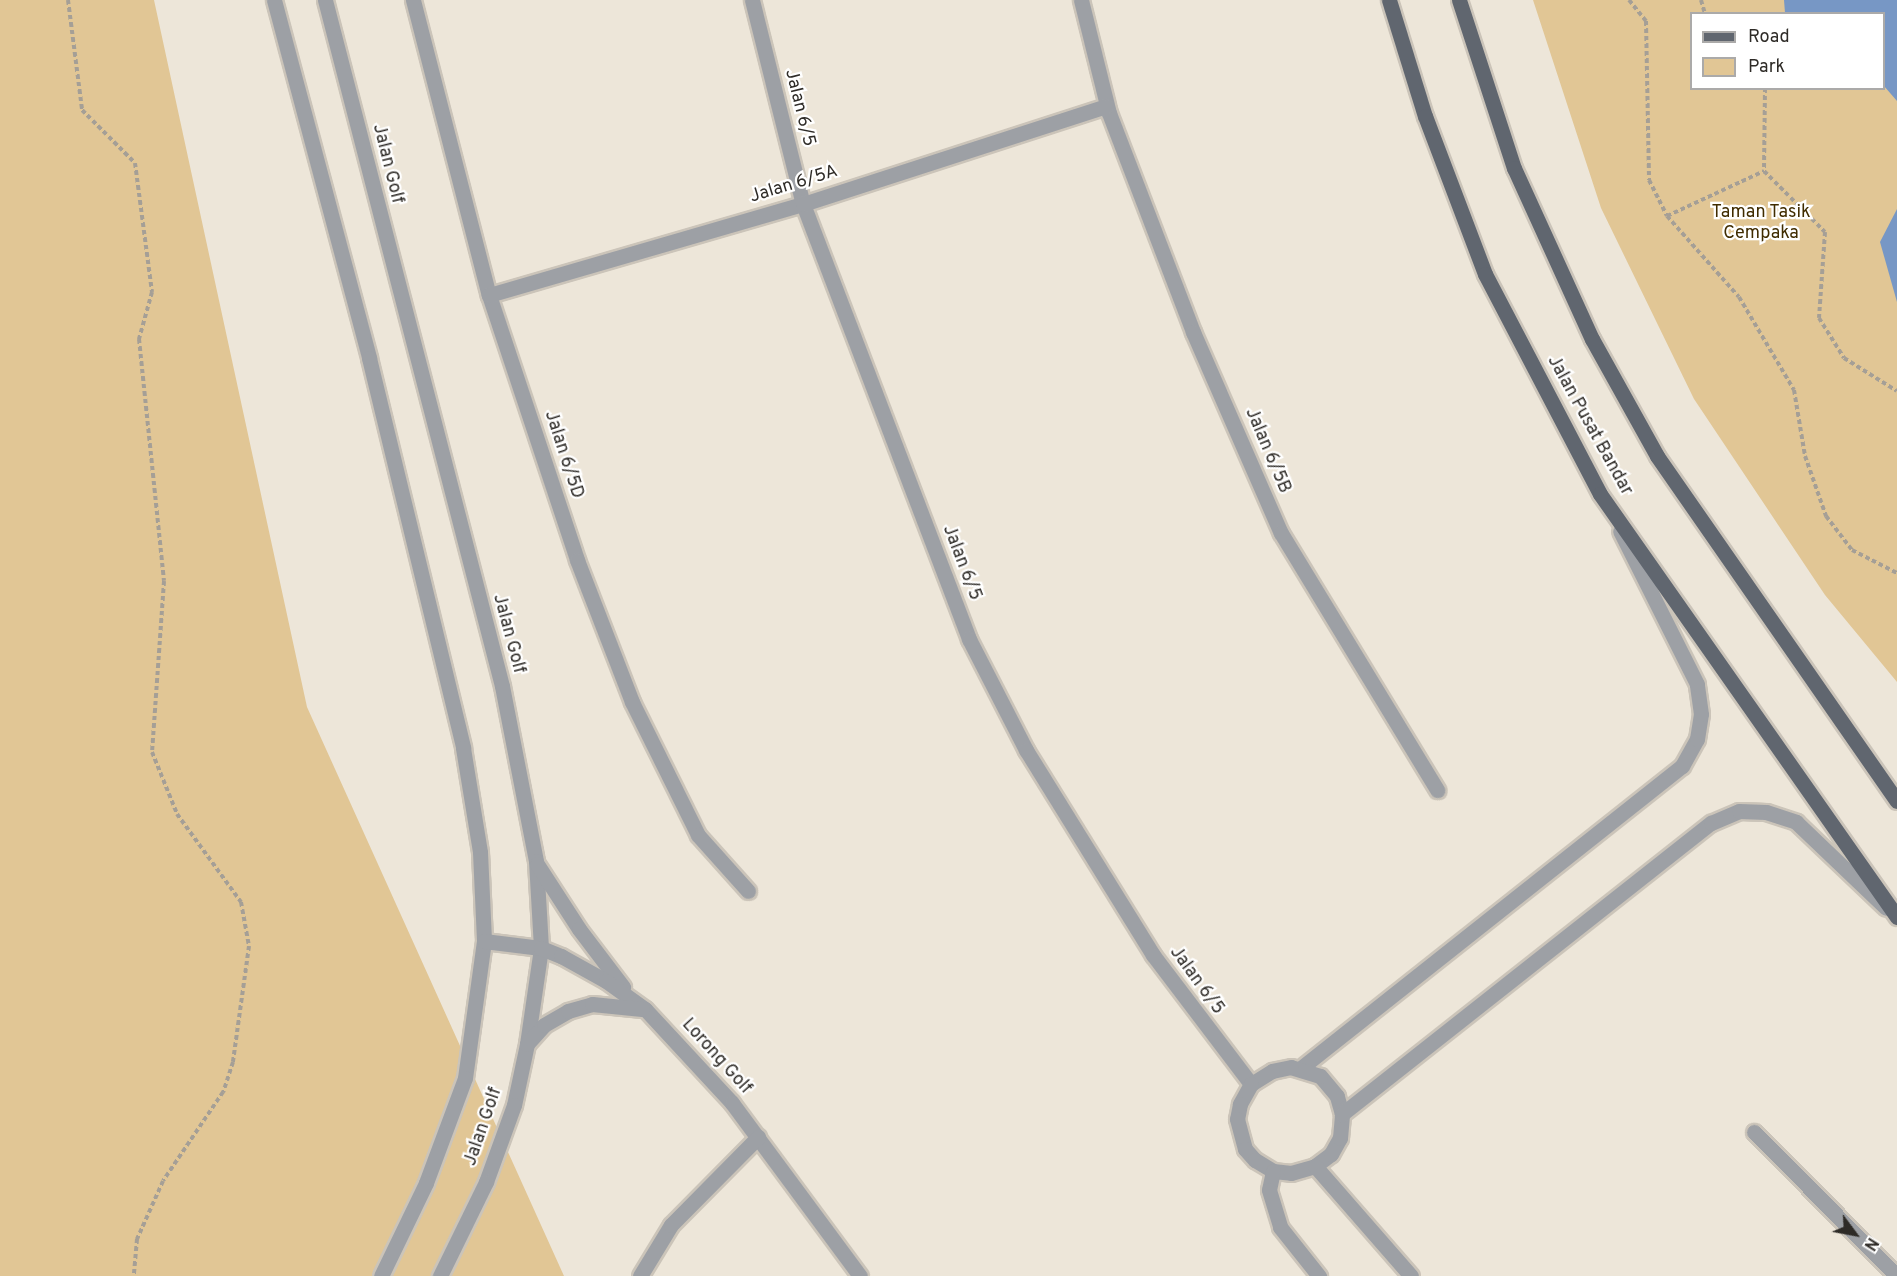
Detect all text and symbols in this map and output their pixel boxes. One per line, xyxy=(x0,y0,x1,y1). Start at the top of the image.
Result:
legend xyxy=(1690,12,1885,90)
text: Road xyxy=(1748,26,1790,49)
text: Park xyxy=(1748,56,1785,79)
street label: Jalan 6/5 xyxy=(779,67,819,149)
street label: Jalan Golf xyxy=(367,122,407,206)
street label: Jalan 6/5A xyxy=(747,161,841,209)
park label: Taman Tasik Cempaka xyxy=(1711,203,1811,246)
street label: Jalan Pusat Bandar xyxy=(1542,352,1636,500)
street label: Jalan 6/5B xyxy=(1239,405,1295,497)
street label: Jalan 6/5D xyxy=(539,408,587,502)
street label: Jalan 6/5 xyxy=(937,522,985,604)
street label: Jalan Golf xyxy=(487,592,529,676)
street label: Jalan 6/5 xyxy=(1164,943,1228,1019)
street label: Lorong Golf xyxy=(676,1015,756,1099)
street label: Jalan Golf xyxy=(461,1085,507,1169)
north arrow xyxy=(1825,1204,1885,1264)
text: N xyxy=(1859,1233,1882,1254)

